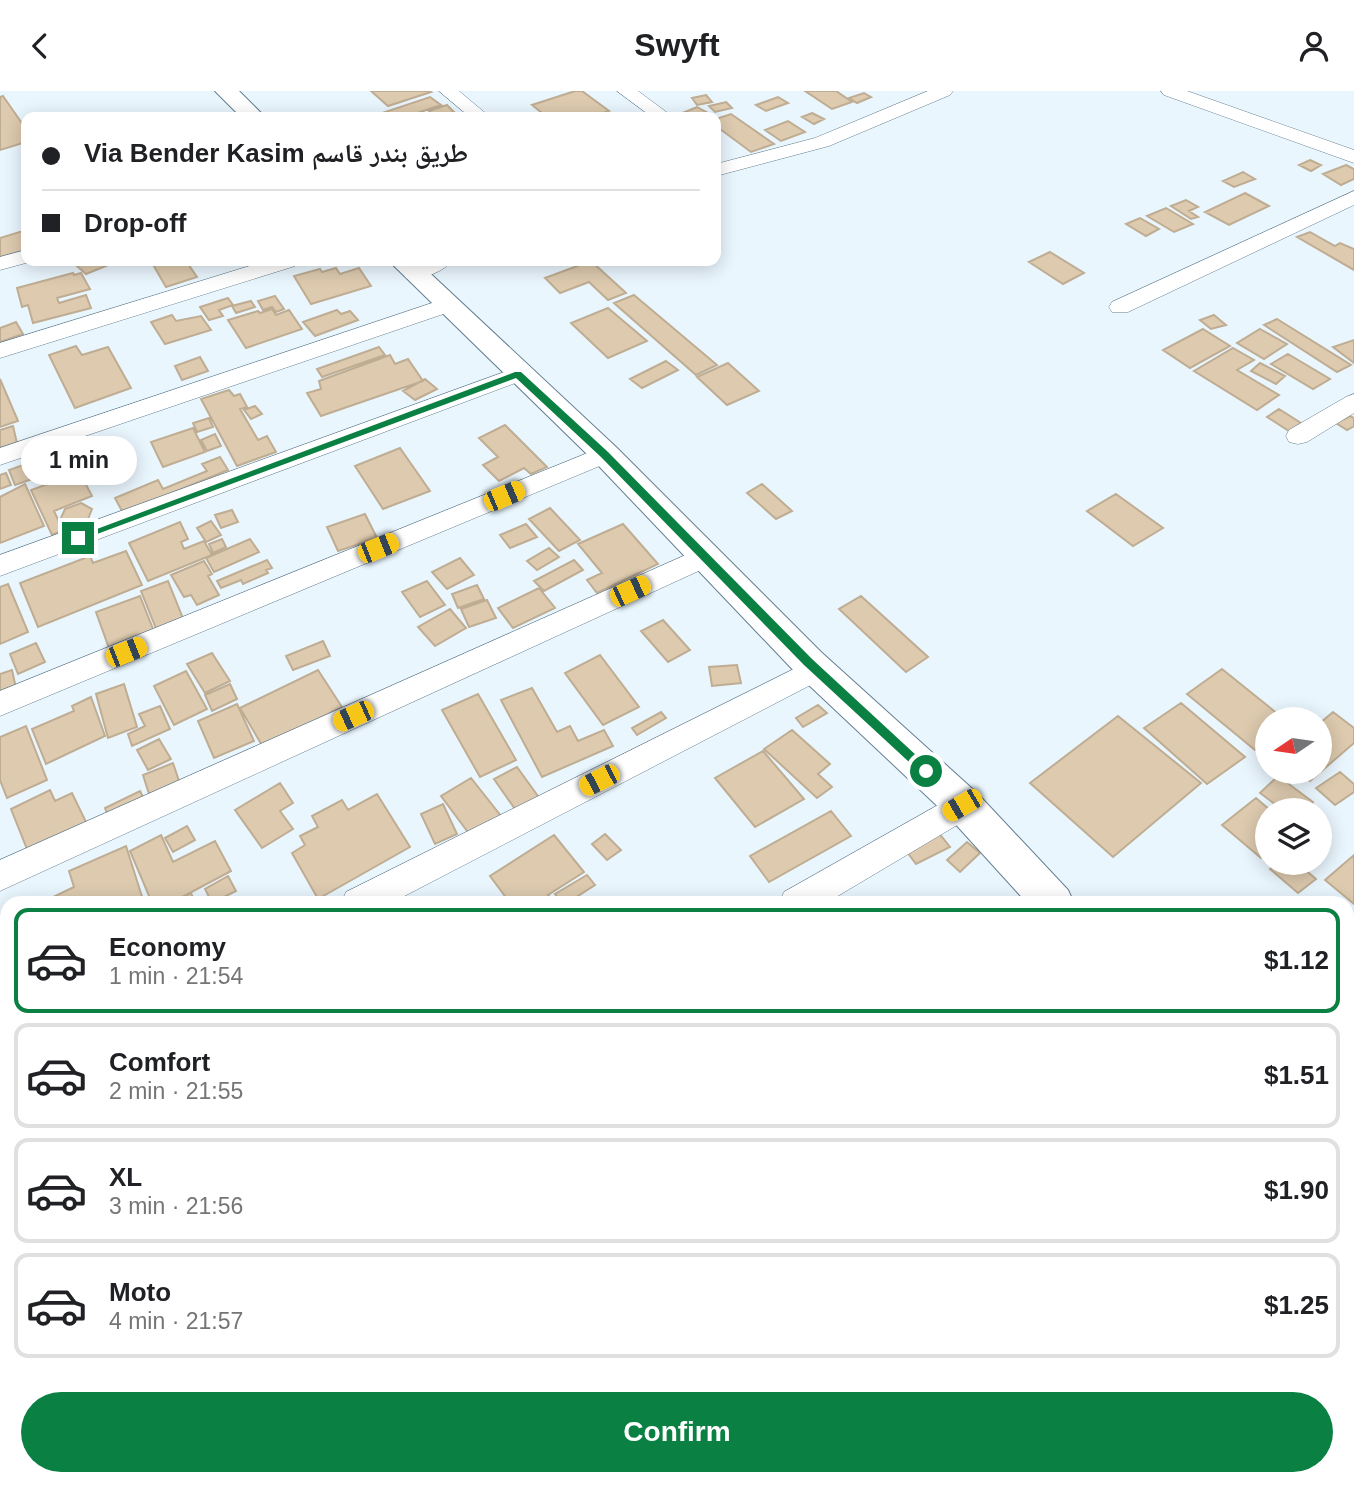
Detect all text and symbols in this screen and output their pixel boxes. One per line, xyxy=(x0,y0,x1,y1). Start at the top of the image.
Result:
icon: back xyxy=(21,27,59,65)
text: Swyft xyxy=(634,27,720,63)
icon: person xyxy=(1295,27,1333,65)
text: Via Bender Kasim طريق بندر قاسم xyxy=(84,138,468,168)
text: Drop-off xyxy=(84,208,187,238)
callout: 1 min xyxy=(20,437,136,485)
text: 1 min xyxy=(49,447,109,473)
car xyxy=(481,478,528,514)
route end xyxy=(62,522,94,554)
car xyxy=(355,530,402,566)
car xyxy=(607,573,654,609)
car xyxy=(103,634,150,670)
car xyxy=(330,698,377,734)
north arrow xyxy=(1255,707,1332,784)
map controls xyxy=(1255,707,1332,875)
route start xyxy=(910,755,942,787)
car xyxy=(576,761,623,799)
car xyxy=(939,785,986,825)
button: layers xyxy=(1255,798,1332,875)
icon: car xyxy=(25,929,88,992)
text: Economy xyxy=(109,932,226,962)
text: $1.12 xyxy=(1264,945,1329,975)
text: 1 min · 21:54 xyxy=(109,963,243,989)
icon: car xyxy=(25,1044,88,1107)
text: Comfort xyxy=(109,1047,210,1077)
text: $1.51 xyxy=(1264,1060,1329,1090)
text: 2 min · 21:55 xyxy=(109,1078,243,1104)
icon: car xyxy=(25,1159,88,1222)
text: XL xyxy=(109,1162,142,1192)
text: $1.90 xyxy=(1264,1175,1329,1205)
text: 3 min · 21:56 xyxy=(109,1193,243,1219)
icon: car xyxy=(25,1274,88,1337)
text: Moto xyxy=(109,1277,171,1307)
text: $1.25 xyxy=(1264,1290,1329,1320)
text: 4 min · 21:57 xyxy=(109,1308,243,1334)
button: Confirm xyxy=(21,1392,1333,1472)

